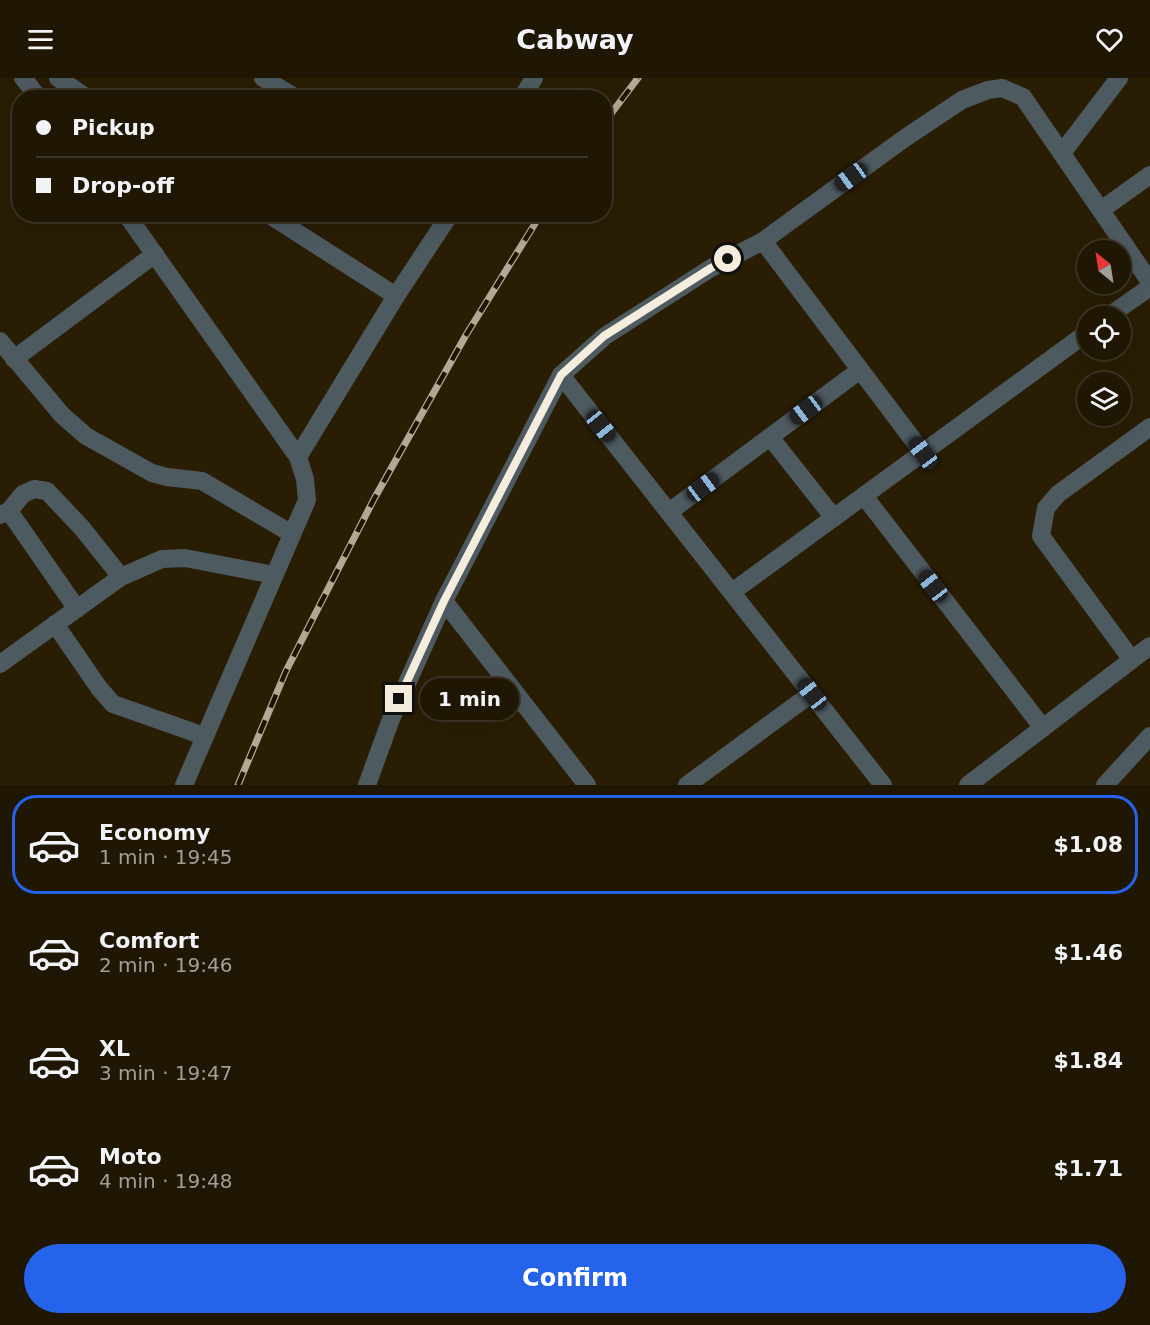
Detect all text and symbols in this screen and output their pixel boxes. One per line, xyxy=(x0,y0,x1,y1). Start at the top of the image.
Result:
icon: menu xyxy=(24,23,57,56)
icon: heart xyxy=(1093,23,1126,56)
text: Cabway xyxy=(516,24,634,55)
text: Pickup xyxy=(72,115,155,140)
car xyxy=(831,159,871,195)
text: Drop-off xyxy=(72,173,174,198)
north arrow xyxy=(1077,240,1131,294)
map controls xyxy=(1077,240,1131,426)
route start xyxy=(714,245,741,272)
button: locate xyxy=(1077,306,1131,360)
button: layers xyxy=(1077,372,1131,426)
car xyxy=(786,392,826,428)
car xyxy=(583,406,619,446)
car xyxy=(905,433,941,473)
car xyxy=(683,469,723,505)
car xyxy=(915,566,951,606)
car xyxy=(794,674,830,714)
callout: 1 min xyxy=(420,678,519,720)
route end xyxy=(385,685,412,712)
text: 1 min xyxy=(438,687,501,711)
icon: car xyxy=(27,818,81,872)
text: Economy xyxy=(99,820,210,845)
text: $1.08 xyxy=(1053,832,1123,857)
text: 1 min · 19:45 xyxy=(99,845,233,869)
icon: car xyxy=(27,926,81,980)
text: Comfort xyxy=(99,928,199,953)
text: $1.46 xyxy=(1053,940,1123,965)
text: 2 min · 19:46 xyxy=(99,953,233,977)
icon: car xyxy=(27,1034,81,1088)
text: XL xyxy=(99,1036,130,1061)
text: $1.84 xyxy=(1053,1048,1123,1073)
text: 3 min · 19:47 xyxy=(99,1061,233,1085)
icon: car xyxy=(27,1142,81,1196)
text: Moto xyxy=(99,1144,162,1169)
text: $1.71 xyxy=(1053,1156,1123,1181)
text: 4 min · 19:48 xyxy=(99,1169,233,1193)
button: Confirm xyxy=(24,1244,1126,1313)

